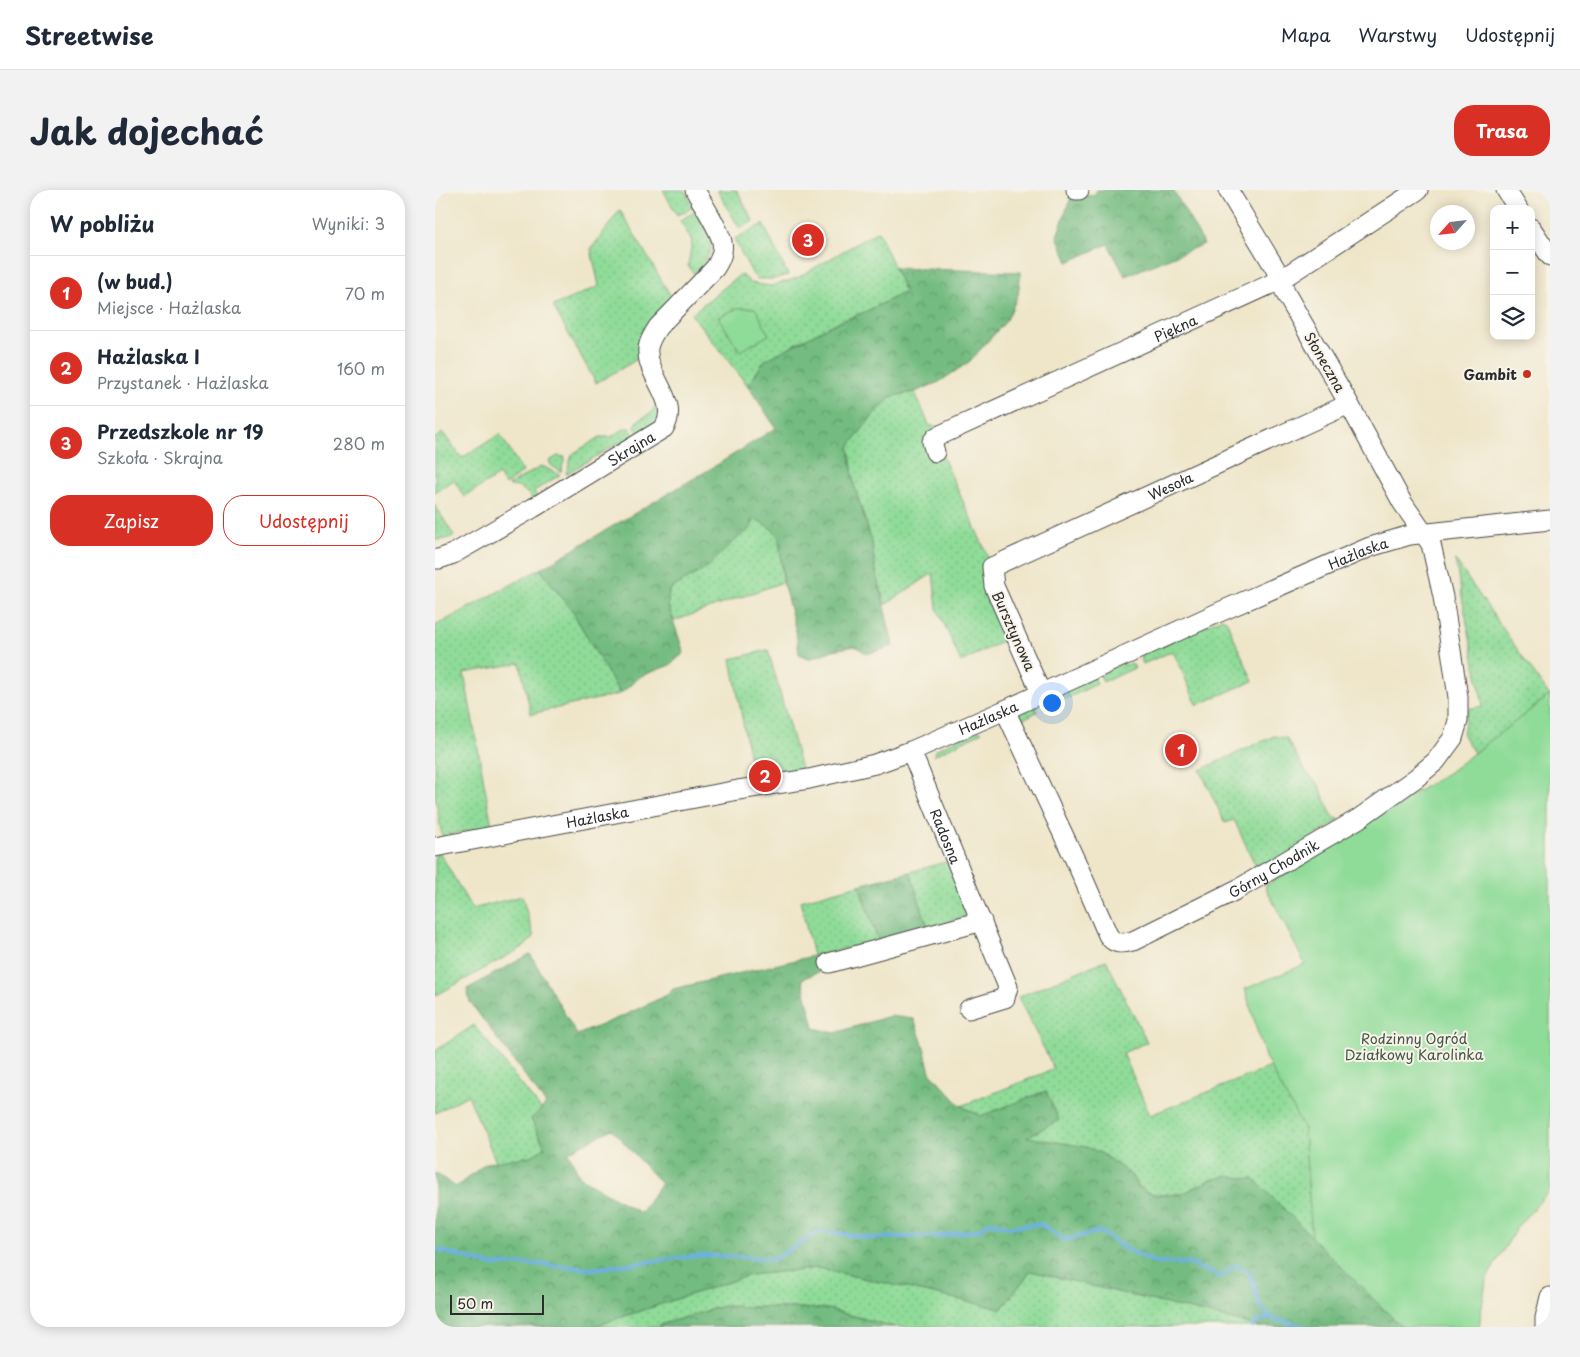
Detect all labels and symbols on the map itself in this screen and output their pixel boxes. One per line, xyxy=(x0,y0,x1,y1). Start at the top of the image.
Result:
north arrow xyxy=(1430,205,1475,250)
pin: 3 xyxy=(792,221,824,259)
street label: Piękna xyxy=(1151,309,1201,347)
street label: Słoneczna xyxy=(1299,328,1351,396)
place label: Gambit xyxy=(1464,364,1517,385)
marker: Gambit xyxy=(1521,368,1533,380)
street label: Skrajna xyxy=(603,425,659,471)
street label: Wesoła xyxy=(1144,466,1196,505)
street label: Hażlaska xyxy=(1325,532,1391,574)
street label: Bursztynowa xyxy=(987,588,1041,675)
your location xyxy=(1039,690,1065,716)
street label: Hażlaska xyxy=(955,695,1021,740)
pin: 1 xyxy=(1165,731,1197,769)
pin: 2 xyxy=(749,757,781,795)
street label: Hażlaska xyxy=(564,800,630,833)
street label: Radosna xyxy=(925,805,967,867)
street label: Górny Chodnik xyxy=(1225,833,1323,903)
park label: Rodzinny Ogród Działkowy Karolinka xyxy=(1345,1028,1484,1065)
scale bar xyxy=(450,1292,544,1315)

